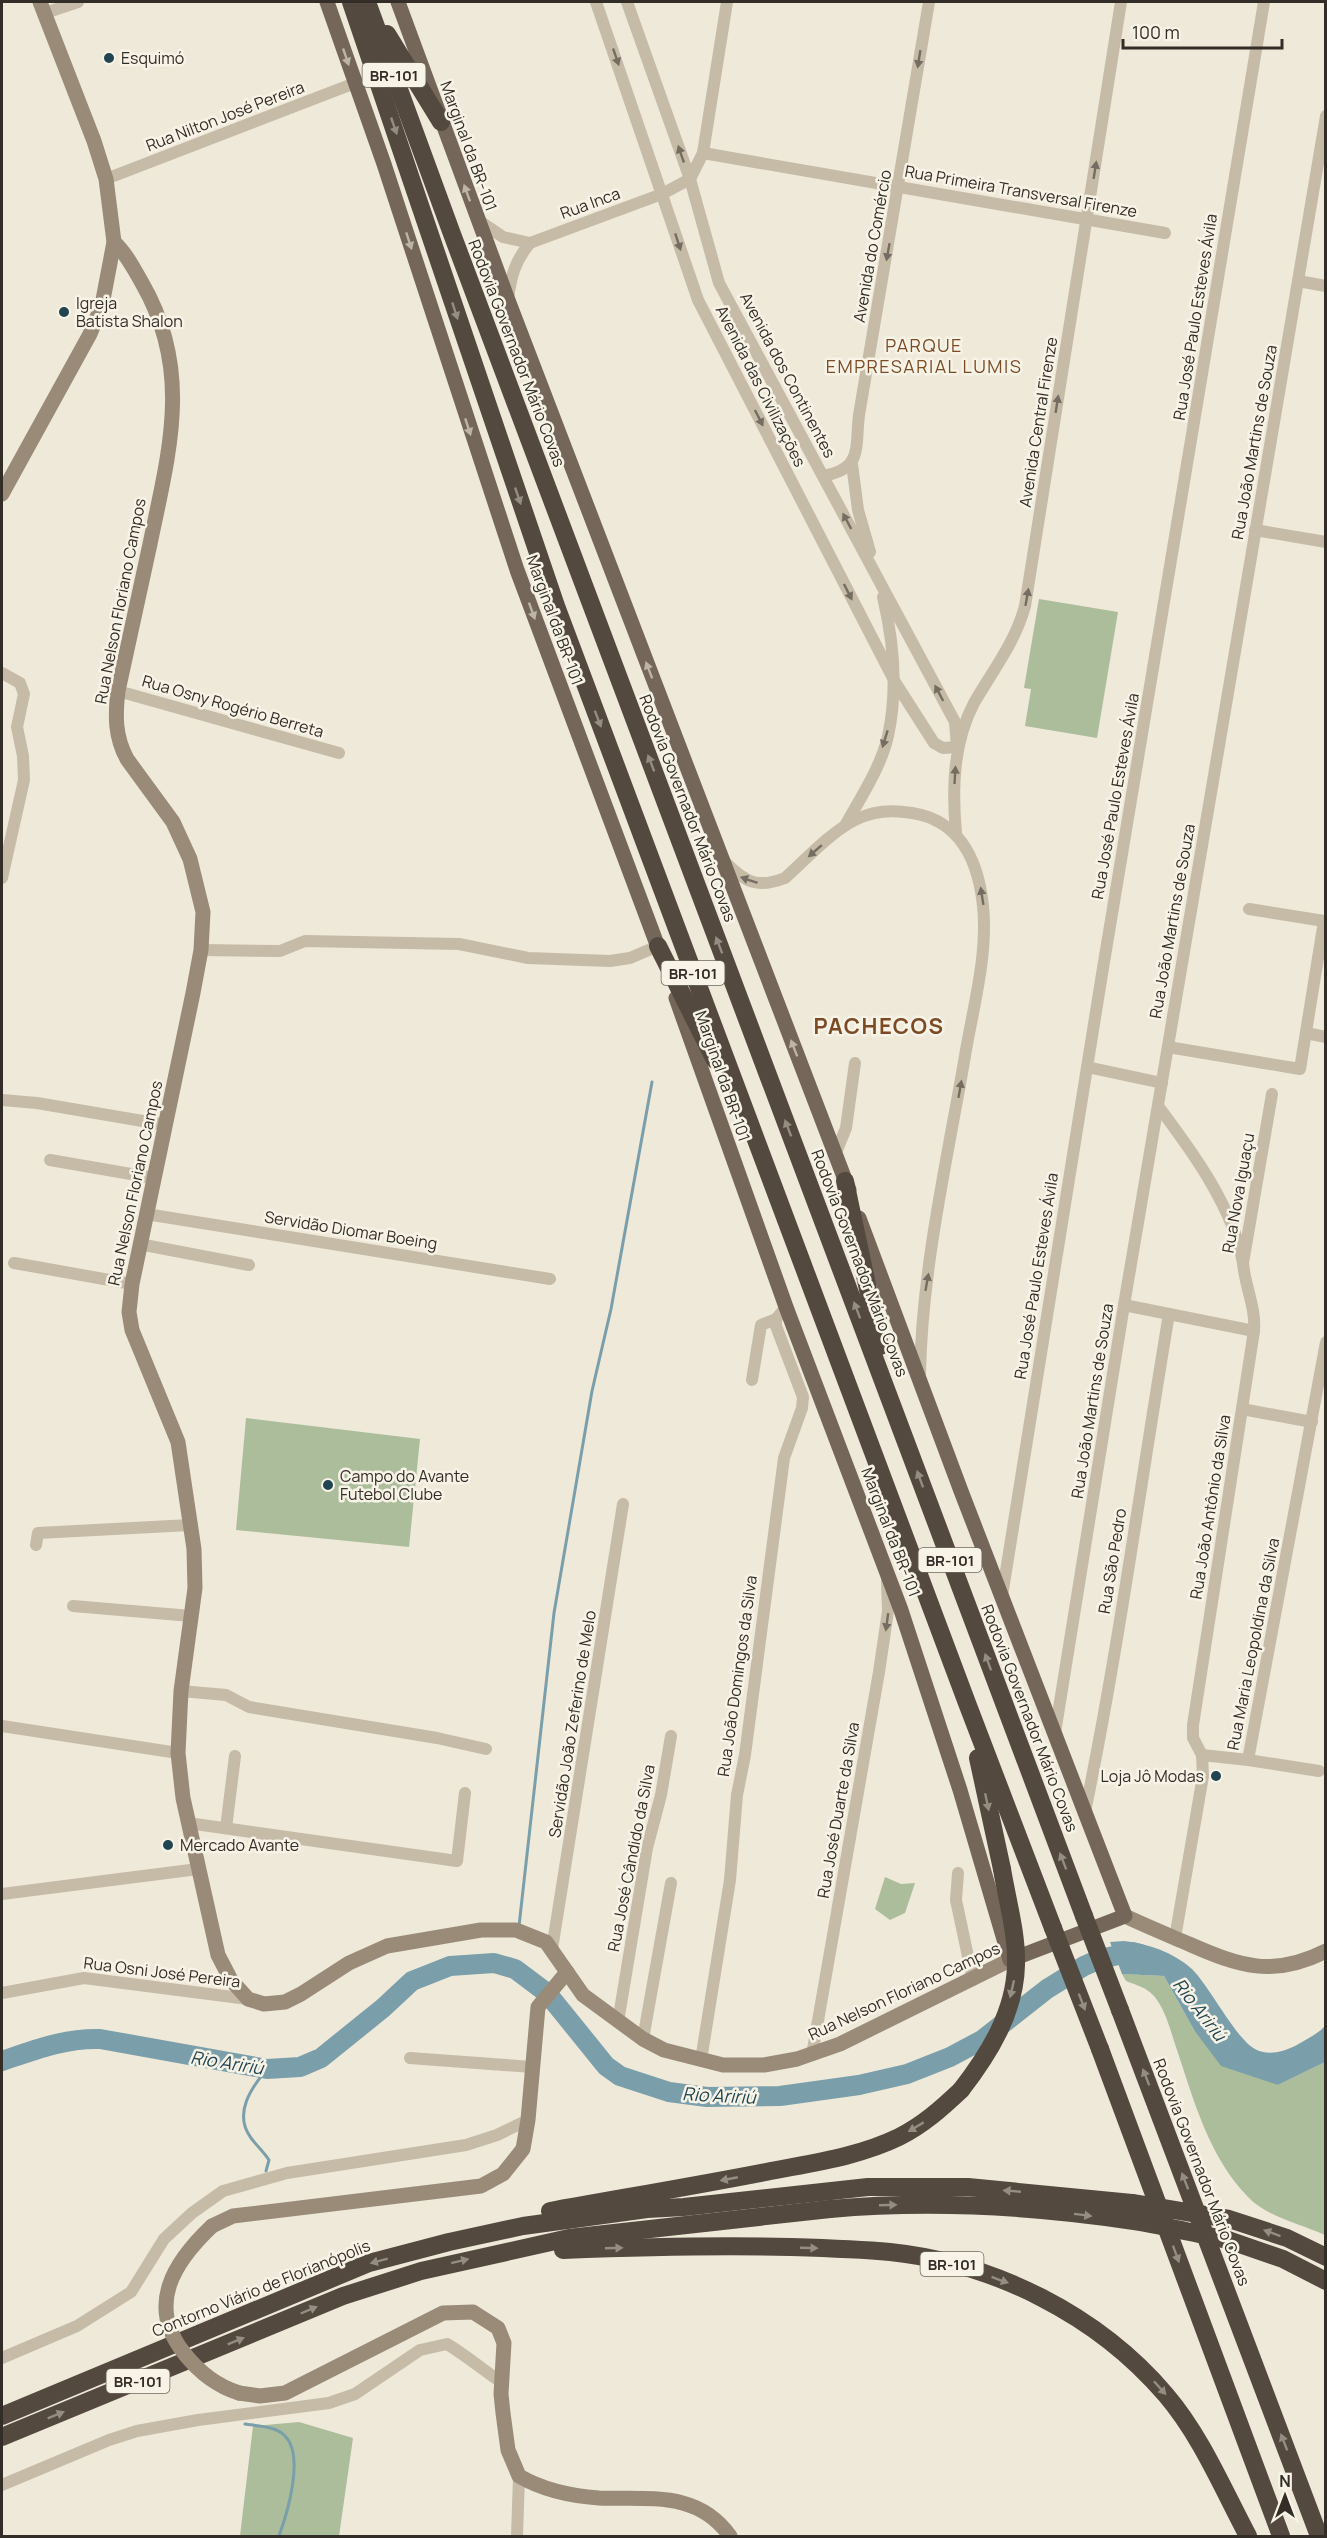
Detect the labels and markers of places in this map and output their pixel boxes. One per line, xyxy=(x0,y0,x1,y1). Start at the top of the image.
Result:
place label: Esquimó xyxy=(121,47,184,69)
marker: Esquimó xyxy=(102,51,116,65)
place label: Igreja Batista Shalon xyxy=(76,292,183,332)
marker: Igreja Batista Shalon xyxy=(57,305,71,319)
place label: Campo do Avante Futebol Clube xyxy=(340,1465,469,1505)
marker: Campo do Avante Futebol Clube xyxy=(321,1478,335,1492)
place label: Loja Jô Modas xyxy=(1101,1765,1204,1787)
marker: Loja Jô Modas xyxy=(1209,1769,1223,1783)
place label: Mercado Avante xyxy=(180,1834,299,1856)
marker: Mercado Avante xyxy=(161,1838,175,1852)

